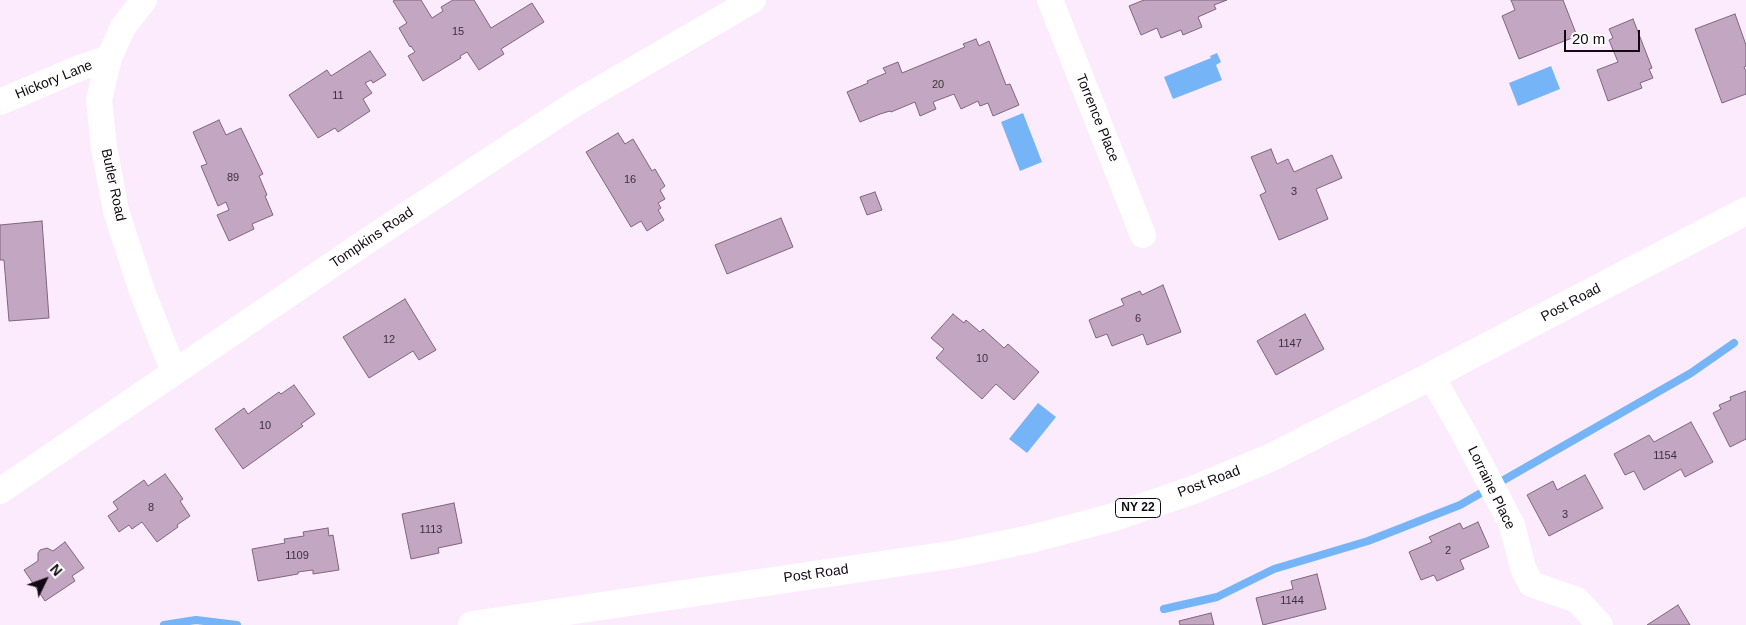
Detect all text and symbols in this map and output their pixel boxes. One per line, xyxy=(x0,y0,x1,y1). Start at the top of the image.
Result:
scale bar xyxy=(1566,20,1642,52)
house number: 15 xyxy=(452,25,464,39)
text: 20 m xyxy=(1572,30,1605,47)
street label: Hickory Lane xyxy=(13,57,95,103)
street label: Torrence Place xyxy=(1072,72,1122,164)
house number: 20 xyxy=(932,78,944,92)
house number: 11 xyxy=(332,89,344,103)
street label: Butler Road xyxy=(97,147,129,223)
house number: 89 xyxy=(227,171,239,185)
house number: 16 xyxy=(624,173,636,187)
house number: 3 xyxy=(1291,185,1297,199)
street label: Tompkins Road xyxy=(327,204,417,272)
street label: Post Road xyxy=(1538,280,1604,326)
house number: 6 xyxy=(1135,312,1141,326)
house number: 12 xyxy=(383,333,395,347)
house number: 1147 xyxy=(1278,337,1302,351)
house number: 10 xyxy=(976,352,988,366)
house number: 10 xyxy=(259,419,271,433)
street label: Lorraine Place xyxy=(1464,444,1518,532)
house number: 1154 xyxy=(1653,449,1677,463)
street label: Post Road xyxy=(1175,462,1243,502)
road number: NY 22 xyxy=(1116,498,1160,518)
house number: 8 xyxy=(148,501,154,515)
house number: 3 xyxy=(1562,508,1568,522)
house number: 1113 xyxy=(420,523,442,537)
house number: 2 xyxy=(1445,544,1451,558)
house number: 1109 xyxy=(285,549,309,563)
north arrow xyxy=(20,555,70,605)
text: N xyxy=(47,561,65,579)
street label: Post Road xyxy=(782,561,850,587)
house number: 1144 xyxy=(1280,594,1304,608)

